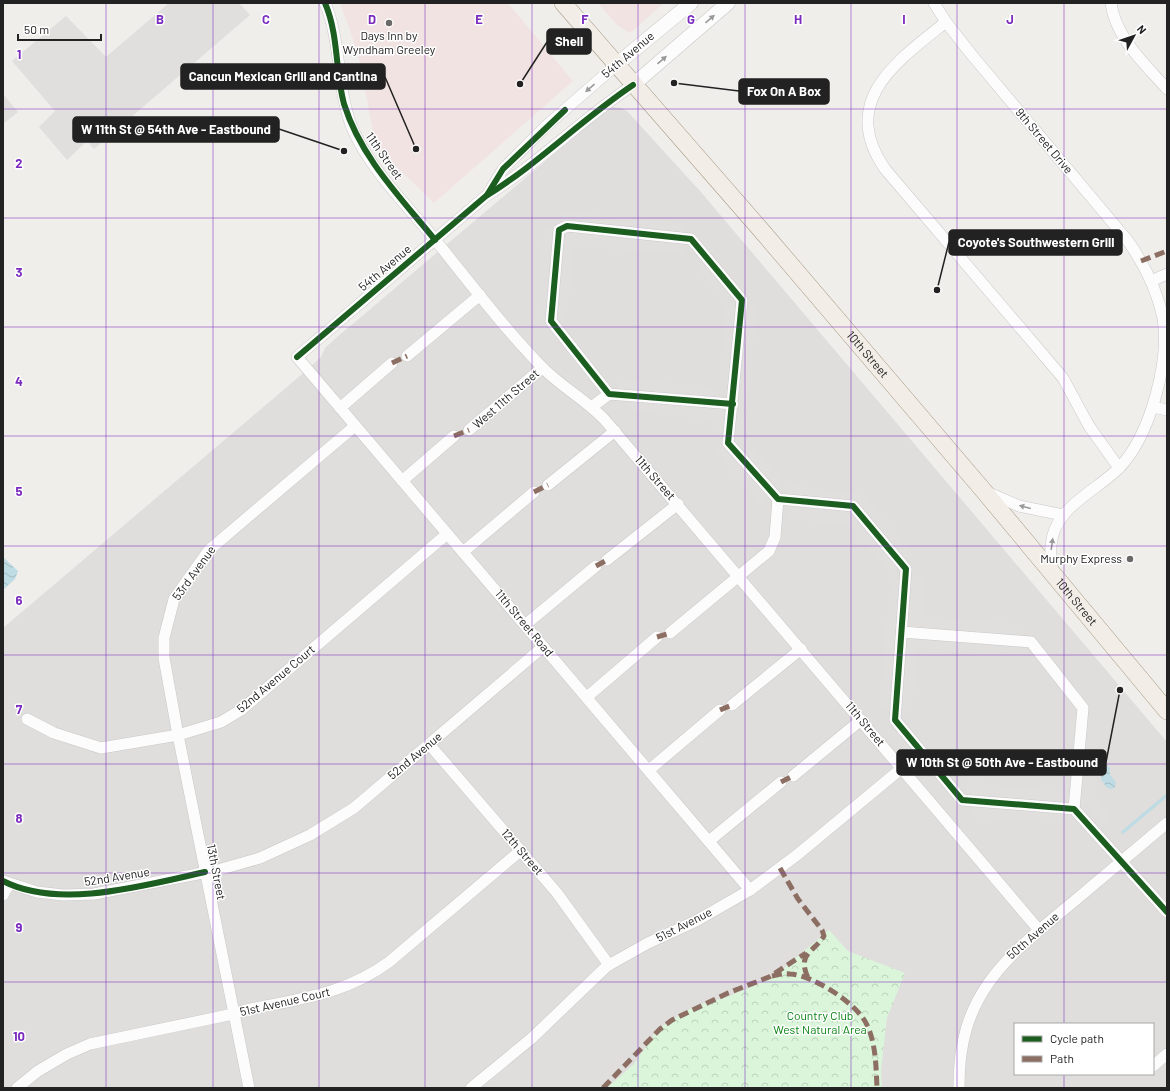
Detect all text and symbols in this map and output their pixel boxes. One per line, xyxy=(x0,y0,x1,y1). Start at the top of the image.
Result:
text: B xyxy=(156,11,164,27)
text: C xyxy=(262,11,270,27)
text: D xyxy=(368,11,376,27)
text: E xyxy=(475,11,483,27)
text: F xyxy=(581,11,589,27)
text: G xyxy=(687,11,695,27)
text: H xyxy=(794,11,802,27)
text: I xyxy=(902,11,906,27)
text: J xyxy=(1006,11,1014,27)
one-way arrow xyxy=(705,15,714,24)
scale bar xyxy=(18,16,101,42)
north arrow xyxy=(1114,16,1154,56)
marker: Days Inn by Wyndham Greeley xyxy=(384,18,394,28)
text: 50 m xyxy=(24,22,49,36)
text: N xyxy=(1135,22,1149,36)
place label: Days Inn by Wyndham Greeley xyxy=(343,28,436,56)
street label: 54th Avenue xyxy=(598,28,656,80)
callout: Shell xyxy=(547,29,591,54)
text: Shell xyxy=(555,33,583,49)
text: 1 xyxy=(17,46,21,62)
one-way arrow xyxy=(657,55,668,64)
callout: Cancun Mexican Grill and Cantina xyxy=(181,64,385,89)
text: Cancun Mexican Grill and Cantina xyxy=(189,68,377,84)
callout: Fox On A Box xyxy=(739,79,829,104)
one-way arrow xyxy=(585,83,595,92)
text: Fox On A Box xyxy=(747,83,821,99)
street label: 9th Street Drive xyxy=(1013,105,1076,176)
callout: W 11th St @ 54th Ave - Eastbound xyxy=(73,117,279,142)
text: W 11th St @ 54th Ave - Eastbound xyxy=(81,121,271,137)
street label: 11th Street xyxy=(363,129,406,182)
text: 2 xyxy=(15,155,23,171)
callout: Coyote's Southwestern Grill xyxy=(949,230,1122,255)
text: Coyote's Southwestern Grill xyxy=(958,234,1114,250)
street label: 54th Avenue xyxy=(355,241,413,293)
text: 3 xyxy=(15,264,23,280)
street label: 10th Street xyxy=(844,328,892,380)
street label: West 11th Street xyxy=(469,366,541,431)
text: 4 xyxy=(15,373,23,389)
street label: 11th Street xyxy=(633,452,679,502)
text: 5 xyxy=(15,483,23,499)
one-way arrow xyxy=(1018,504,1030,510)
one-way arrow xyxy=(1049,538,1055,550)
street label: 53rd Avenue xyxy=(169,543,218,602)
place label: Murphy Express xyxy=(1040,551,1122,565)
marker: Murphy Express xyxy=(1125,554,1135,564)
street label: 10th Street xyxy=(1053,575,1101,628)
street label: 11th Street Road xyxy=(493,586,557,659)
text: 6 xyxy=(16,592,23,608)
street label: 52nd Avenue Court xyxy=(233,641,317,715)
street label: 11th Street xyxy=(843,698,889,749)
text: 7 xyxy=(16,701,23,717)
street label: 52nd Avenue xyxy=(385,729,444,782)
callout: W 10th St @ 50th Ave - Eastbound xyxy=(897,750,1106,775)
text: W 10th St @ 50th Ave - Eastbound xyxy=(906,754,1098,770)
text: 8 xyxy=(15,810,23,826)
street label: 12th Street xyxy=(499,825,547,877)
street label: 13th Street xyxy=(205,843,229,901)
street label: 52nd Avenue xyxy=(83,864,151,888)
street label: 51st Avenue xyxy=(653,904,714,944)
street label: 50th Avenue xyxy=(1003,909,1061,962)
text: 9 xyxy=(16,919,23,935)
street label: 51st Avenue Court xyxy=(238,984,331,1018)
park label: Country Club West Natural Area xyxy=(773,1008,867,1036)
legend xyxy=(1014,1023,1154,1075)
text: 10 xyxy=(13,1028,25,1044)
text: Cycle path xyxy=(1050,1031,1104,1045)
text: Path xyxy=(1050,1051,1074,1065)

